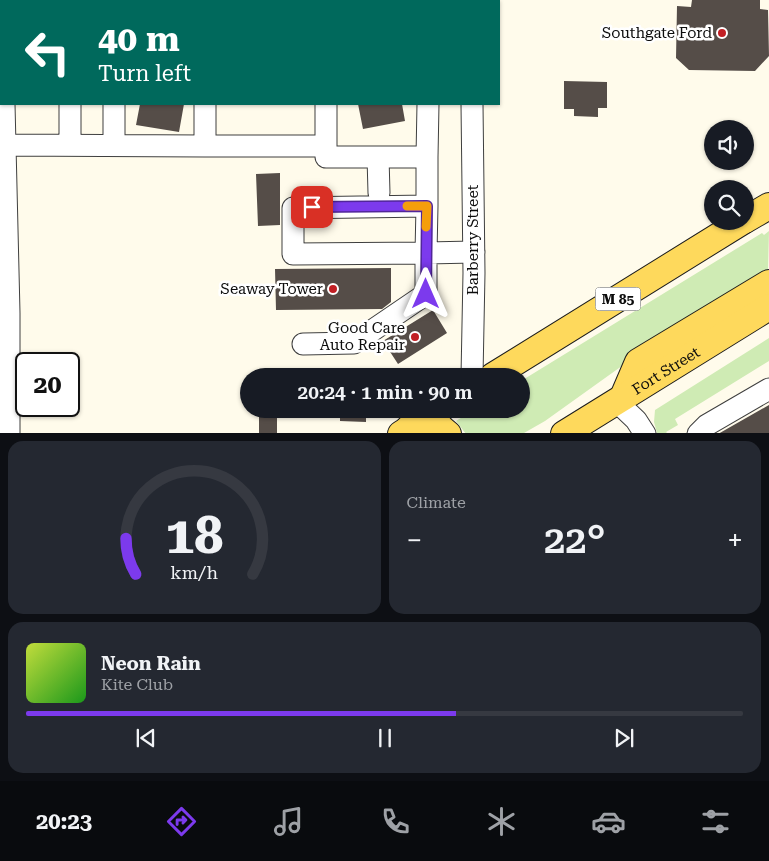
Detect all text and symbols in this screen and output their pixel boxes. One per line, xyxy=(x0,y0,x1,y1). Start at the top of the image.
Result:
text: 40 m xyxy=(98,19,180,60)
icon: left xyxy=(15,20,80,85)
place label: Southgate Ford xyxy=(602,24,712,42)
marker: Southgate Ford xyxy=(716,27,728,39)
text: Turn left xyxy=(98,61,191,86)
map controls xyxy=(704,120,754,230)
button: sound xyxy=(704,120,754,170)
button: search xyxy=(704,180,754,230)
street label: Barberry Street xyxy=(464,184,482,295)
pin xyxy=(291,186,333,228)
icon: arrive xyxy=(298,193,326,221)
position arrow xyxy=(399,267,451,319)
place label: Seaway Tower xyxy=(220,280,323,298)
marker: Seaway Tower xyxy=(327,283,339,295)
road number: M 85 xyxy=(596,288,640,310)
place label: Good Care Auto Repair xyxy=(320,319,405,354)
marker: Good Care Auto Repair xyxy=(409,331,421,343)
street label: Fort Street xyxy=(629,343,704,399)
speed limit sign: 20 xyxy=(15,352,80,417)
text: 20:24 · 1 min · 90 m xyxy=(298,381,472,404)
text: Climate xyxy=(407,493,466,512)
text: 18 xyxy=(165,505,223,566)
text: 22° xyxy=(544,518,605,562)
text: − xyxy=(407,524,422,557)
text: + xyxy=(727,524,743,557)
text: km/h xyxy=(170,562,219,583)
text: Neon Rain xyxy=(101,652,201,675)
text: Kite Club xyxy=(101,675,173,694)
icon: previous xyxy=(132,724,160,752)
icon: pause xyxy=(371,724,399,752)
icon: next xyxy=(610,724,638,752)
icon: directions xyxy=(164,804,199,839)
icon: music xyxy=(271,804,306,839)
icon: phone xyxy=(378,804,413,839)
icon: climate xyxy=(484,804,519,839)
icon: car xyxy=(591,804,626,839)
icon: filters xyxy=(698,804,733,839)
text: 20:23 xyxy=(36,809,92,834)

